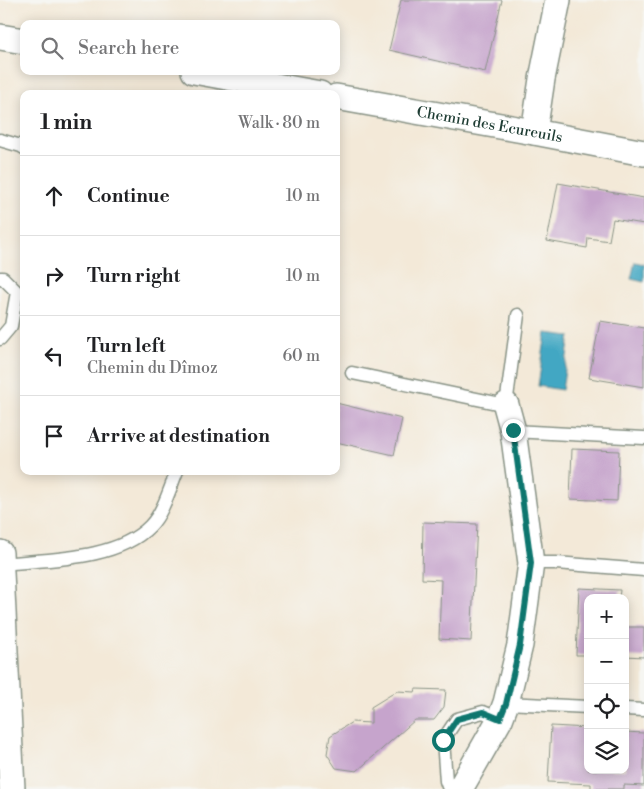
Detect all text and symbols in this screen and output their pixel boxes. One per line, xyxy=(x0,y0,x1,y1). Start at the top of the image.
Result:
search box xyxy=(20,20,340,75)
icon: search xyxy=(38,34,66,62)
text: Search here xyxy=(78,36,179,60)
street label: Chemin des Ecureuils xyxy=(415,102,564,147)
text: 1 min xyxy=(40,110,92,136)
text: Walk · 80 m xyxy=(238,113,320,133)
icon: ahead xyxy=(40,182,68,210)
text: Continue xyxy=(87,184,170,208)
text: 10 m xyxy=(286,186,320,206)
icon: right xyxy=(40,262,68,290)
text: Turn right xyxy=(87,264,180,288)
text: 10 m xyxy=(286,266,320,286)
text: Turn left xyxy=(87,334,166,358)
icon: left xyxy=(40,342,68,370)
text: 60 m xyxy=(282,346,320,366)
text: Chemin du Dîmoz xyxy=(87,358,218,378)
route end xyxy=(502,419,525,442)
icon: arrive xyxy=(40,422,68,450)
text: Arrive at destination xyxy=(87,424,270,448)
map controls xyxy=(584,594,629,774)
button: + xyxy=(584,594,629,639)
button: − xyxy=(584,639,629,684)
button: locate xyxy=(584,684,629,729)
route start xyxy=(432,729,455,752)
button: layers xyxy=(584,729,629,774)

